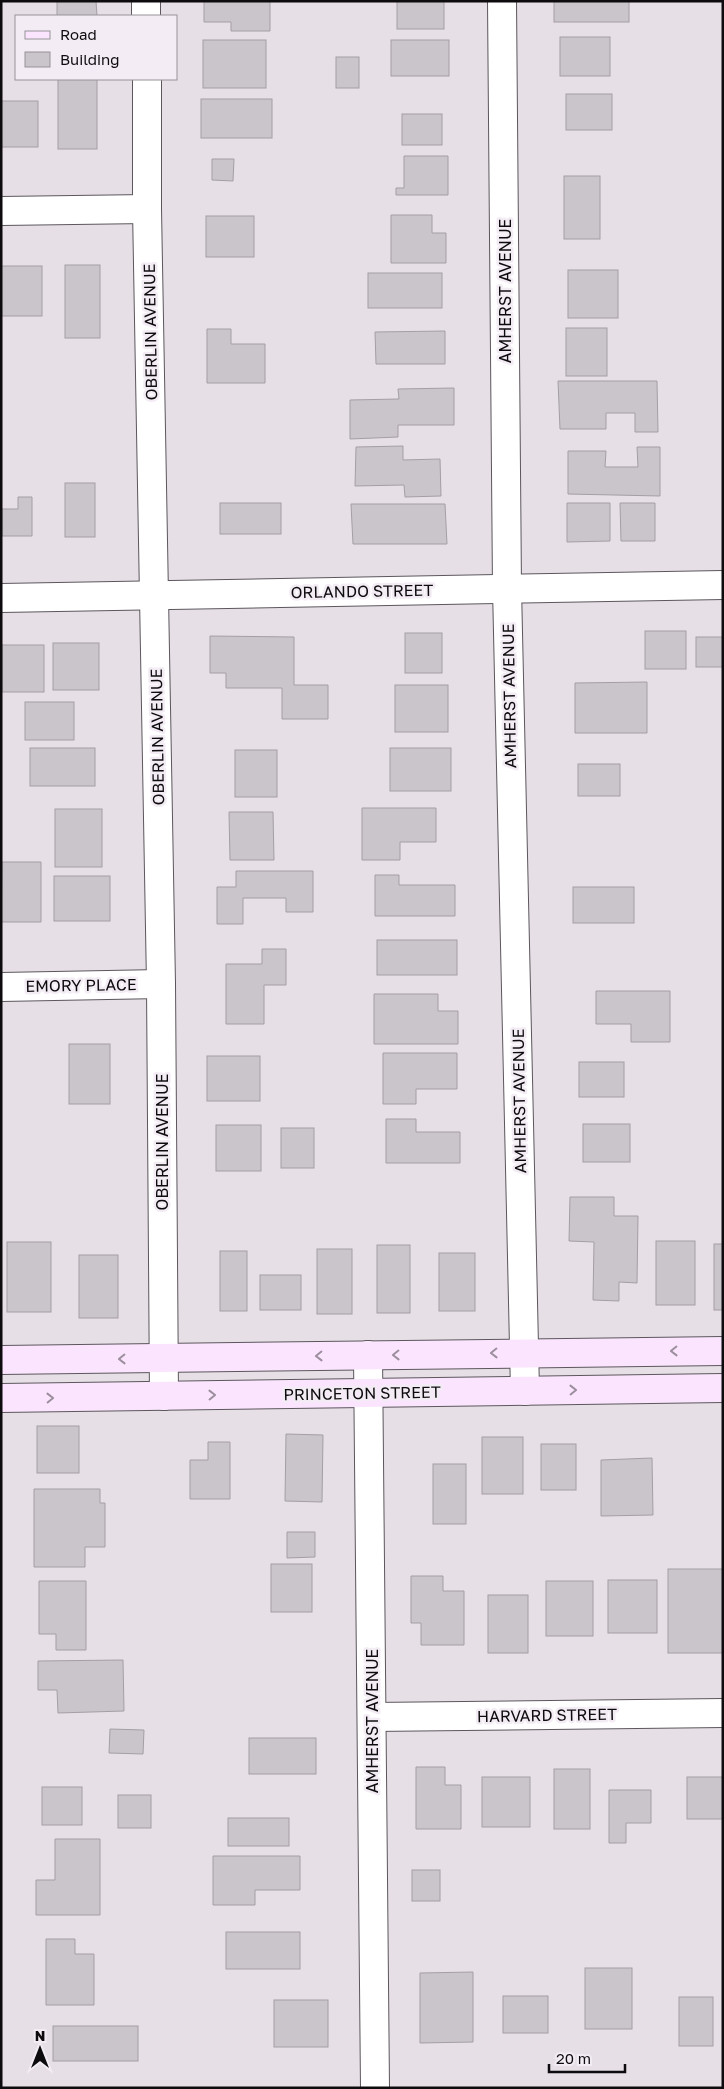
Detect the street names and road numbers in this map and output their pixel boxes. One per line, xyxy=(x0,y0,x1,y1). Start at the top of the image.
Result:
street label: AMHERST AVENUE xyxy=(495,219,515,363)
street label: OBERLIN AVENUE xyxy=(139,263,161,401)
street label: ORLANDO STREET xyxy=(290,580,434,602)
street label: AMHERST AVENUE xyxy=(498,624,520,768)
street label: OBERLIN AVENUE xyxy=(146,668,168,806)
street label: EMORY PLACE xyxy=(25,974,137,996)
street label: AMHERST AVENUE xyxy=(508,1029,530,1173)
street label: OBERLIN AVENUE xyxy=(152,1074,172,1210)
street label: PRINCETON STREET xyxy=(283,1382,441,1404)
street label: AMHERST AVENUE xyxy=(362,1649,382,1793)
street label: HARVARD STREET xyxy=(477,1704,617,1726)

